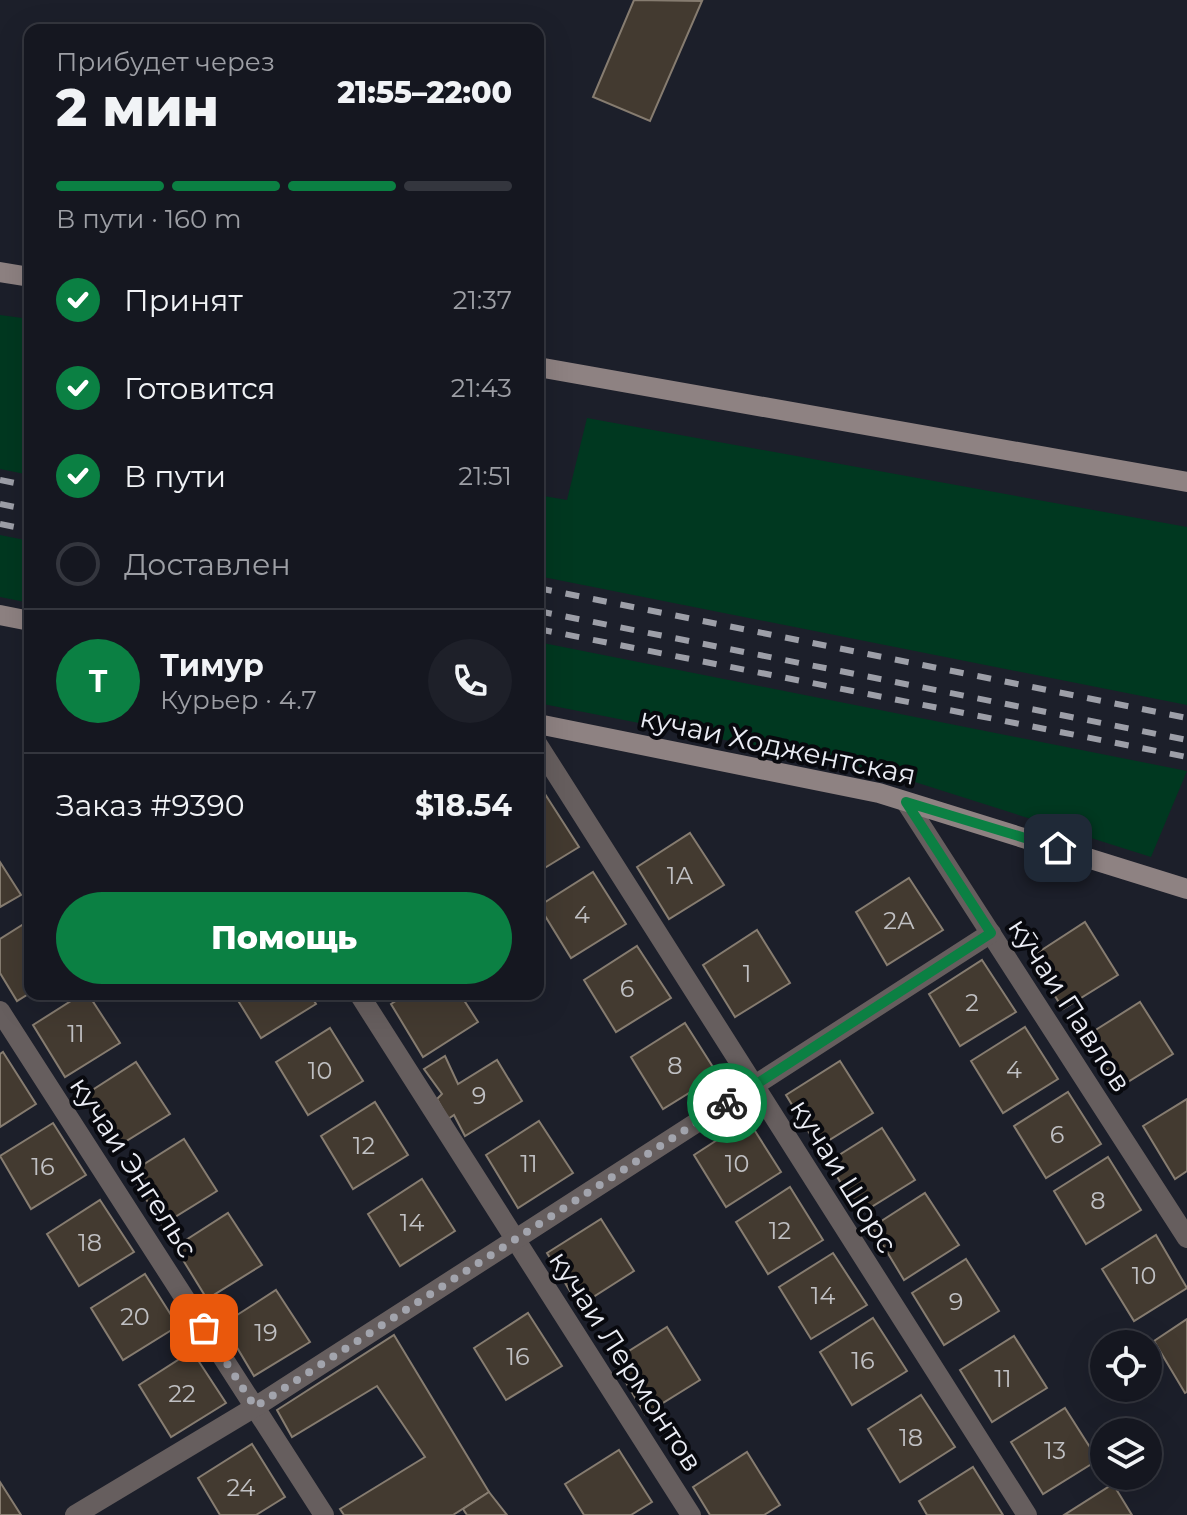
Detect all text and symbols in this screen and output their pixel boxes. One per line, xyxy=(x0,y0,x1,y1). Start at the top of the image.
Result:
text: Прибудет через xyxy=(56,46,275,78)
text: 21:55–22:00 xyxy=(337,74,512,111)
text: 2 мин xyxy=(56,76,219,139)
text: В пути · 160 m xyxy=(56,203,242,235)
icon: check xyxy=(56,278,100,322)
text: Принят xyxy=(124,282,243,319)
text: 21:37 xyxy=(453,284,512,316)
icon: check xyxy=(56,366,100,410)
text: Готовится xyxy=(124,370,276,407)
text: 21:43 xyxy=(451,372,512,404)
icon: check xyxy=(56,454,100,498)
text: В пути xyxy=(124,458,226,495)
text: 21:51 xyxy=(458,460,512,492)
text: Доставлен xyxy=(124,546,291,583)
button: phone xyxy=(428,639,512,723)
text: Тимур xyxy=(160,647,264,684)
text: Т xyxy=(88,663,108,700)
text: Курьер · 4.7 xyxy=(160,684,317,716)
street label: кучаи Ходжентская xyxy=(637,700,919,792)
text: Заказ #9390 xyxy=(56,787,245,824)
text: $18.54 xyxy=(415,787,512,824)
pin xyxy=(1024,814,1092,882)
icon: home xyxy=(1036,826,1080,870)
house number: 1А xyxy=(667,861,693,890)
button: Помощь xyxy=(56,892,512,984)
house number: 4 xyxy=(574,900,590,929)
house number: 2А xyxy=(883,906,915,935)
street label: кӯчаи Павлов xyxy=(1001,912,1139,1098)
house number: 1 xyxy=(743,959,751,988)
house number: 6 xyxy=(620,974,634,1003)
house number: 2 xyxy=(965,988,979,1017)
house number: 11 xyxy=(67,1019,85,1048)
house number: 8 xyxy=(667,1051,683,1080)
house number: 4 xyxy=(1006,1055,1022,1084)
house number: 10 xyxy=(308,1056,332,1085)
courier xyxy=(687,1063,767,1143)
street label: кучаи Энгельс xyxy=(63,1070,205,1264)
house number: 9 xyxy=(472,1081,486,1110)
icon: bike xyxy=(705,1081,749,1125)
street label: кучаи Шорс xyxy=(783,1093,905,1259)
house number: 6 xyxy=(1050,1120,1064,1149)
house number: 12 xyxy=(353,1131,375,1160)
house number: 11 xyxy=(520,1149,538,1178)
house number: 10 xyxy=(725,1149,749,1178)
house number: 16 xyxy=(31,1152,55,1181)
house number: 8 xyxy=(1090,1186,1106,1215)
house number: 14 xyxy=(400,1208,424,1237)
house number: 12 xyxy=(769,1216,791,1245)
house number: 18 xyxy=(78,1228,102,1257)
street label: кучаи Лермонтов xyxy=(542,1244,710,1478)
house number: 10 xyxy=(1132,1261,1156,1290)
house number: 14 xyxy=(811,1281,835,1310)
house number: 9 xyxy=(949,1287,963,1316)
pin xyxy=(170,1294,238,1362)
house number: 20 xyxy=(120,1302,150,1331)
icon: bag xyxy=(182,1306,226,1350)
house number: 19 xyxy=(254,1318,278,1347)
map controls xyxy=(1090,1330,1162,1490)
button: locate xyxy=(1090,1330,1162,1402)
house number: 16 xyxy=(506,1342,530,1371)
house number: 16 xyxy=(851,1346,875,1375)
house number: 11 xyxy=(994,1364,1012,1393)
house number: 22 xyxy=(168,1379,196,1408)
button: layers xyxy=(1090,1418,1162,1490)
house number: 18 xyxy=(899,1423,923,1452)
house number: 13 xyxy=(1044,1436,1066,1465)
house number: 24 xyxy=(227,1473,256,1502)

